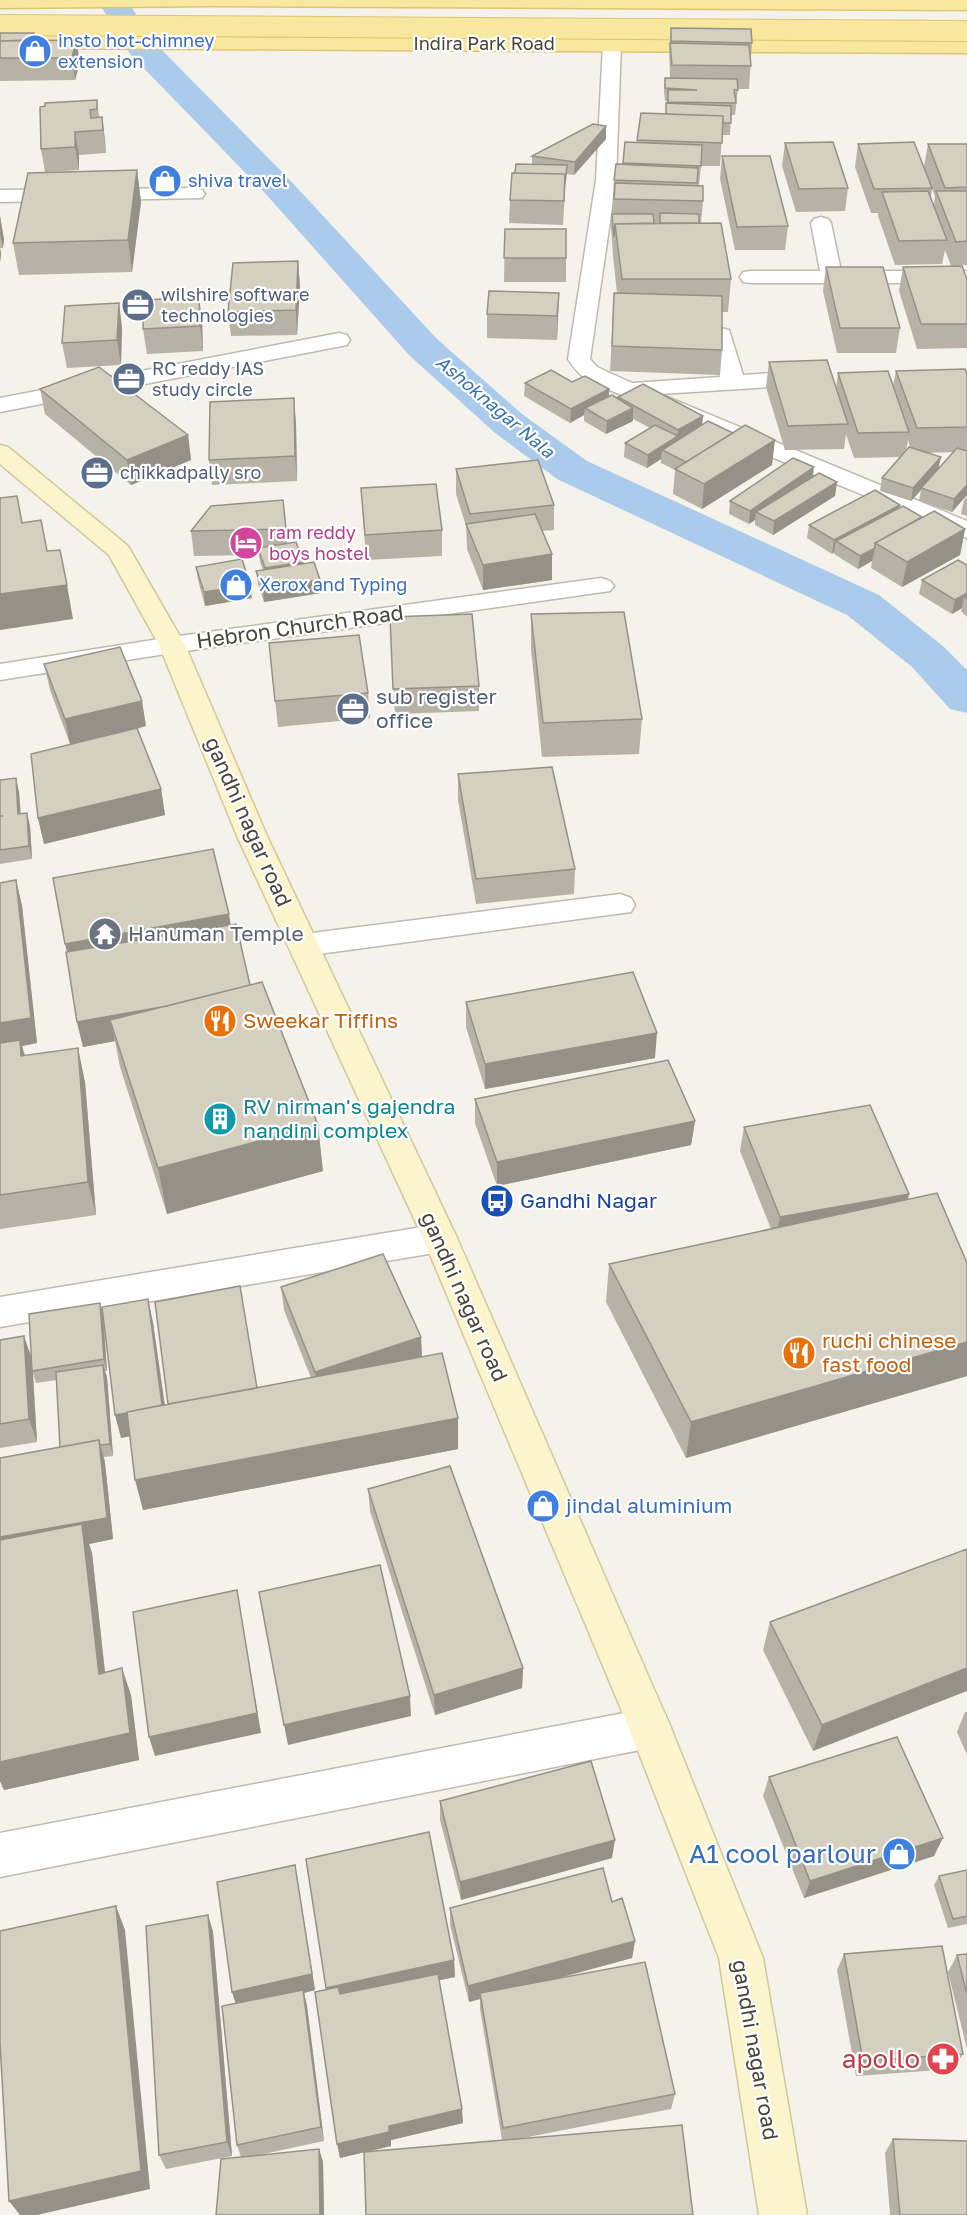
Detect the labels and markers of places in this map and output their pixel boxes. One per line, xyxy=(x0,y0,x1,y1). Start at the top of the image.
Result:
place label: insto hot-chimney extension xyxy=(58,29,214,72)
shop icon: insto hot-chimney extension xyxy=(17,33,53,69)
shop icon: shiva travel xyxy=(147,163,183,199)
place label: shiva travel xyxy=(188,169,288,191)
place label: wilshire software technologies xyxy=(161,283,309,326)
office icon: wilshire software technologies xyxy=(120,287,156,323)
place label: RC reddy IAS study circle xyxy=(152,357,264,400)
office icon: RC reddy IAS study circle xyxy=(111,361,147,397)
office icon: chikkadpally sro xyxy=(79,455,115,491)
place label: chikkadpally sro xyxy=(120,461,261,483)
place label: ram reddy boys hostel xyxy=(269,521,370,564)
hotel icon: ram reddy boys hostel xyxy=(228,525,264,561)
shop icon: Xerox and Typing xyxy=(218,567,254,603)
place label: Xerox and Typing xyxy=(259,573,407,595)
place label: sub register office xyxy=(376,683,497,733)
office icon: sub register office xyxy=(335,691,371,727)
temple icon: Hanuman Temple xyxy=(87,916,123,952)
place label: Hanuman Temple xyxy=(128,920,304,946)
restaurant icon: Sweekar Tiffins xyxy=(202,1003,238,1039)
place label: Sweekar Tiffins xyxy=(243,1007,398,1033)
place label: RV nirman's gajendra nandini complex xyxy=(243,1093,455,1143)
building icon: RV nirman's gajendra nandini complex xyxy=(202,1101,238,1137)
bus stop icon: Gandhi Nagar xyxy=(479,1183,515,1219)
place label: Gandhi Nagar xyxy=(520,1187,657,1213)
place label: ruchi chinese fast food xyxy=(822,1327,957,1377)
restaurant icon: ruchi chinese fast food xyxy=(781,1335,817,1371)
shop icon: jindal aluminium xyxy=(525,1488,561,1524)
place label: jindal aluminium xyxy=(565,1492,732,1518)
shop icon: A1 cool parlour xyxy=(881,1836,917,1872)
place label: A1 cool parlour xyxy=(689,1838,876,1869)
pharmacy icon: apollo xyxy=(925,2041,961,2077)
place label: apollo xyxy=(842,2043,920,2074)

